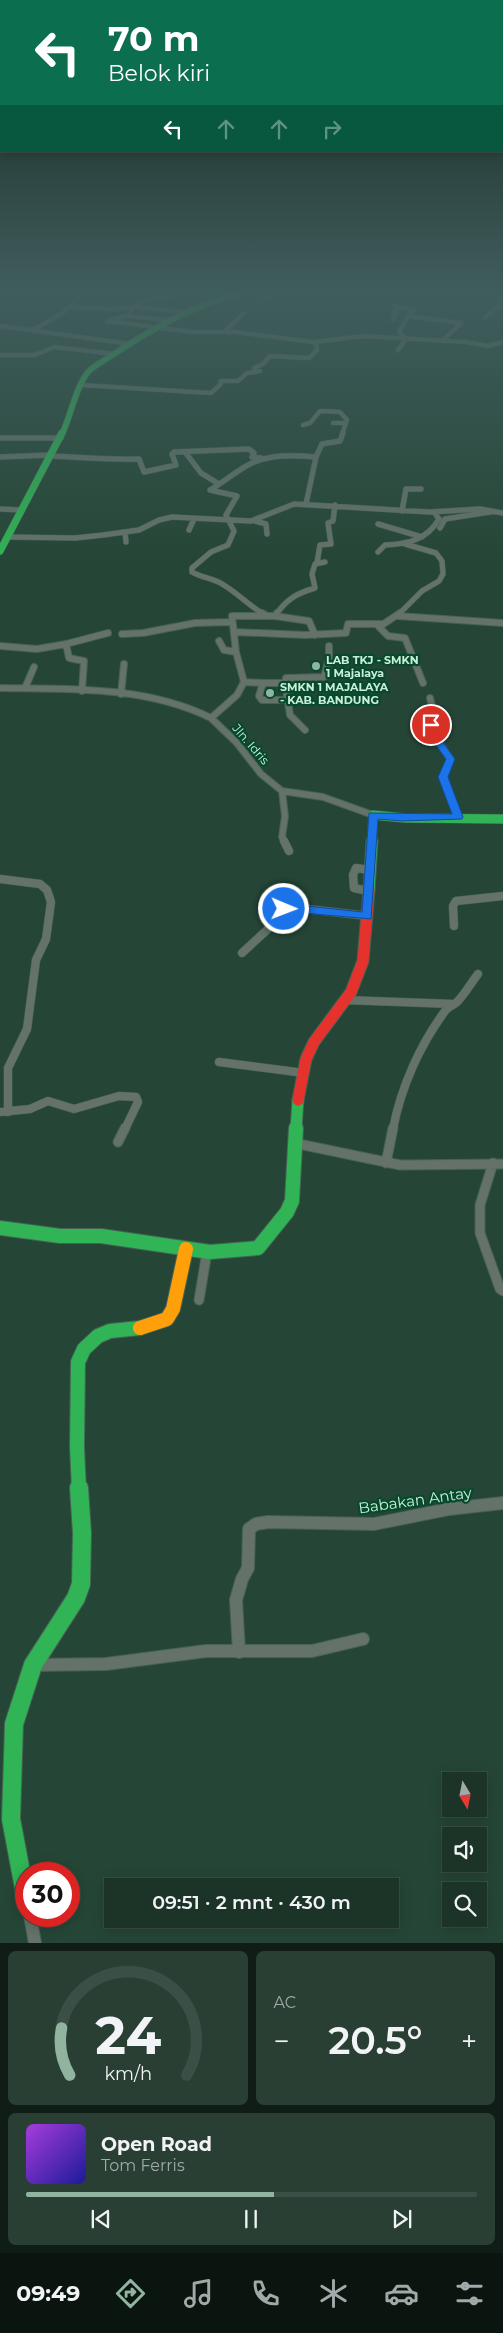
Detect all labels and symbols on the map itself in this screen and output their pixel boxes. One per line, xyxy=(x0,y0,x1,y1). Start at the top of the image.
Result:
place label: LAB TKJ - SMKN 1 Majalaya xyxy=(326,653,419,680)
marker: LAB TKJ - SMKN 1 Majalaya xyxy=(310,660,322,672)
place label: SMKN 1 MAJALAYA - KAB. BANDUNG xyxy=(280,680,389,707)
marker: SMKN 1 MAJALAYA - KAB. BANDUNG xyxy=(264,687,276,699)
pin xyxy=(410,704,452,746)
street label: Jln. Idris xyxy=(229,720,273,767)
position arrow xyxy=(257,882,309,934)
street label: Babakan Antay xyxy=(357,1483,474,1517)
north arrow xyxy=(442,1772,488,1818)
speed limit sign: 30 xyxy=(15,1862,80,1927)

